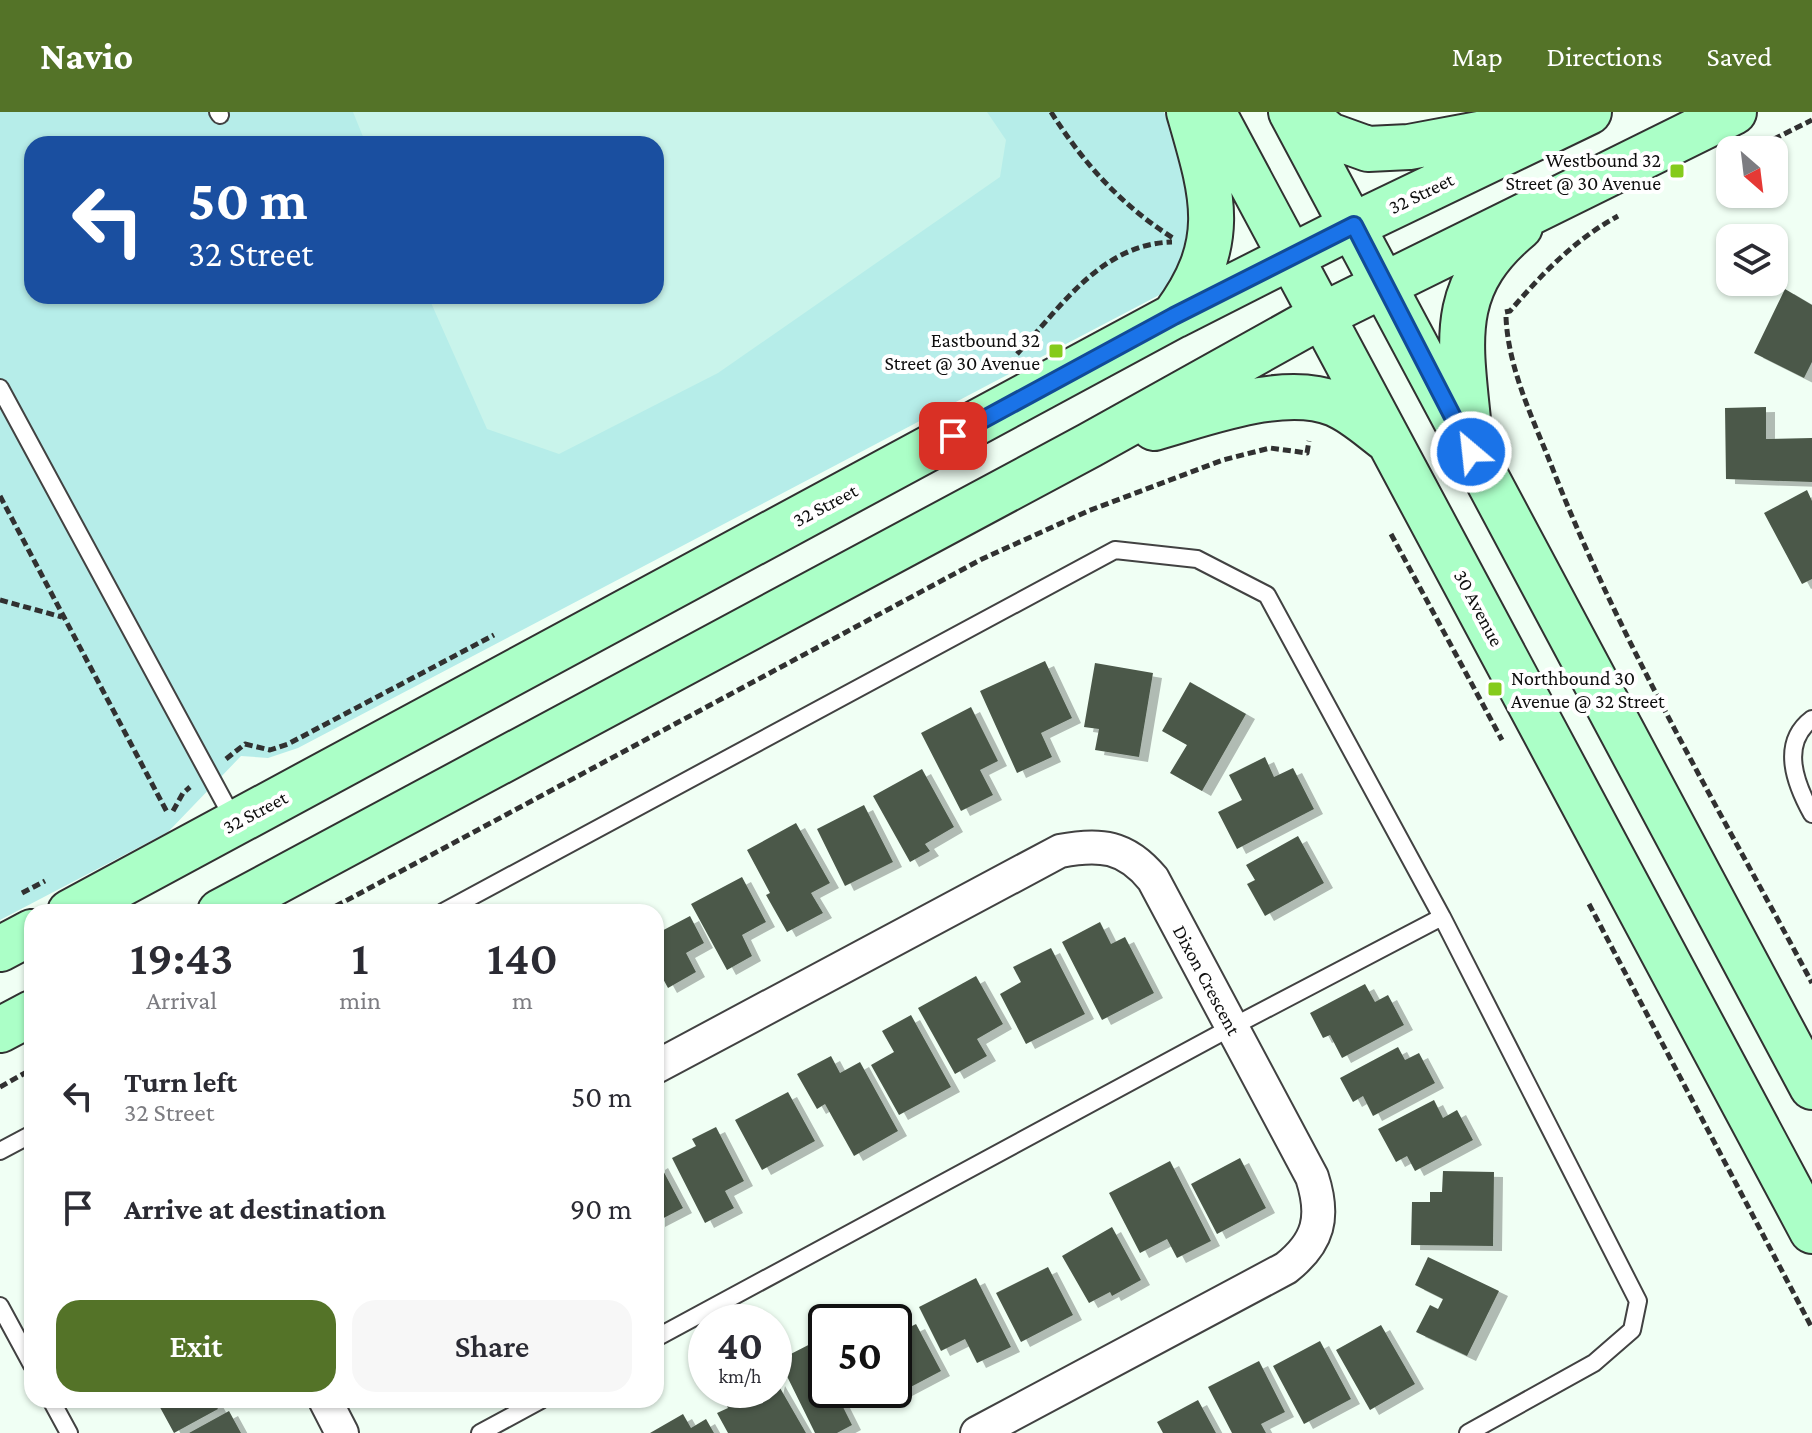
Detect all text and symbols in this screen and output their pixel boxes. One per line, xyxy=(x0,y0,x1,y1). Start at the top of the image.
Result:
text: Navio xyxy=(40,35,133,77)
text: Map xyxy=(1452,41,1503,72)
text: Directions xyxy=(1547,41,1662,72)
text: Saved xyxy=(1706,41,1772,72)
north arrow xyxy=(1716,136,1788,208)
map controls xyxy=(1716,136,1788,296)
place label: Westbound 32 Street @ 30 Avenue xyxy=(1506,149,1661,195)
marker: Westbound 32 Street @ 30 Avenue xyxy=(1668,162,1686,180)
icon: left xyxy=(56,168,160,272)
street label: 32 Street xyxy=(1385,168,1457,218)
text: 50 m xyxy=(188,169,308,231)
button: layers xyxy=(1716,224,1788,296)
text: 32 Street xyxy=(188,234,313,274)
place label: Eastbound 32 Street @ 30 Avenue xyxy=(885,329,1040,375)
marker: Eastbound 32 Street @ 30 Avenue xyxy=(1047,342,1065,360)
pin xyxy=(919,402,987,470)
position arrow xyxy=(1429,410,1513,494)
icon: arrive xyxy=(931,414,975,458)
street label: 32 Street xyxy=(789,479,861,531)
street label: 30 Avenue xyxy=(1450,566,1508,650)
place label: Northbound 30 Avenue @ 32 Street xyxy=(1511,667,1665,713)
marker: Northbound 30 Avenue @ 32 Street xyxy=(1486,680,1504,698)
street label: 32 Street xyxy=(219,786,291,838)
street label: Dixon Crescent xyxy=(1169,921,1245,1039)
text: 19:43 xyxy=(130,931,233,984)
text: 1 xyxy=(352,931,369,984)
text: 140 xyxy=(487,931,558,984)
text: Arrival xyxy=(146,986,217,1015)
text: min xyxy=(339,986,381,1015)
text: m xyxy=(512,986,533,1015)
text: Turn left xyxy=(124,1065,237,1098)
icon: left xyxy=(56,1074,100,1118)
text: 50 m xyxy=(571,1080,632,1113)
text: 32 Street xyxy=(124,1098,214,1127)
icon: arrive xyxy=(56,1186,100,1230)
text: Arrive at destination xyxy=(124,1192,386,1225)
text: 90 m xyxy=(570,1192,632,1225)
button: Exit xyxy=(56,1300,336,1392)
button: Share xyxy=(352,1300,632,1392)
speed limit sign: 50 xyxy=(808,1304,912,1408)
text: 40 xyxy=(717,1323,763,1368)
text: km/h xyxy=(718,1365,762,1387)

